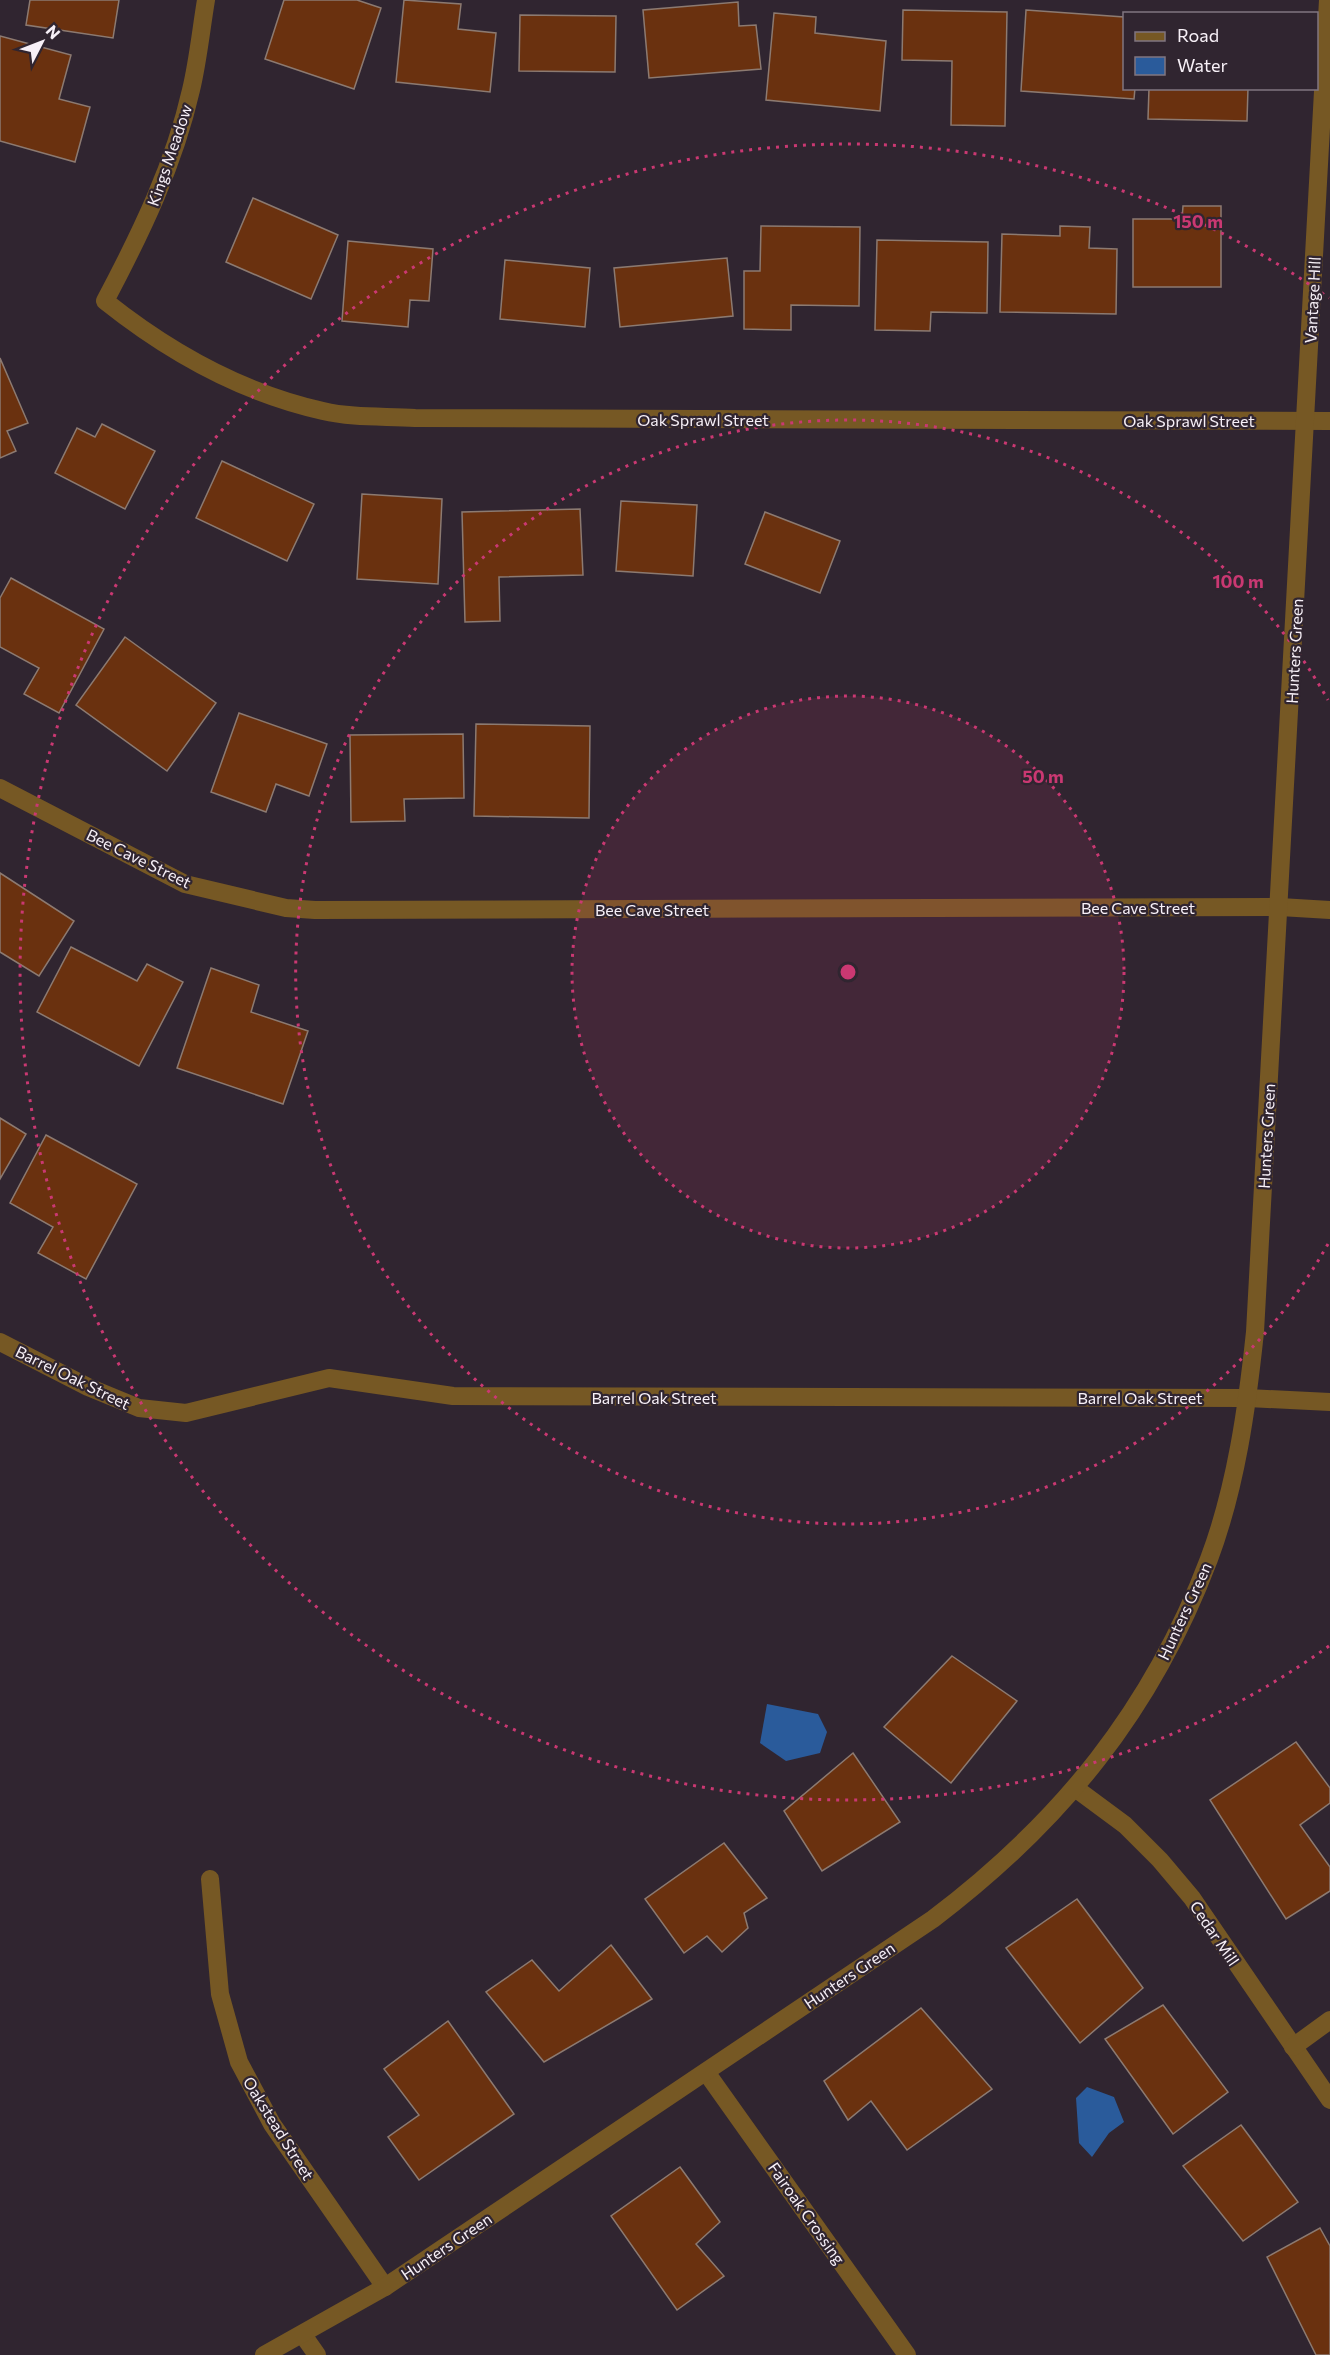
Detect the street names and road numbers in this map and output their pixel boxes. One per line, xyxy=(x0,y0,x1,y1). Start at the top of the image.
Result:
street label: Kings Meadow xyxy=(143,101,195,208)
street label: Vantage Hill xyxy=(1300,256,1324,344)
street label: Oak Sprawl Street xyxy=(637,410,769,429)
street label: Oak Sprawl Street xyxy=(1123,411,1255,430)
street label: Hunters Green xyxy=(1282,598,1306,704)
street label: Bee Cave Street xyxy=(84,824,195,892)
street label: Bee Cave Street xyxy=(1081,898,1195,917)
street label: Bee Cave Street xyxy=(595,900,709,919)
street label: Hunters Green xyxy=(1254,1083,1278,1189)
street label: Barrel Oak Street xyxy=(13,1341,134,1413)
street label: Barrel Oak Street xyxy=(591,1388,717,1407)
street label: Barrel Oak Street xyxy=(1077,1388,1203,1407)
street label: Hunters Green xyxy=(1153,1559,1215,1663)
street label: Cedar Mill xyxy=(1186,1897,1244,1969)
street label: Hunters Green xyxy=(800,1938,898,2012)
street label: Oakstead Street xyxy=(240,2073,319,2183)
street label: Fairoak Crossing xyxy=(765,2158,849,2268)
street label: Hunters Green xyxy=(397,2209,495,2283)

